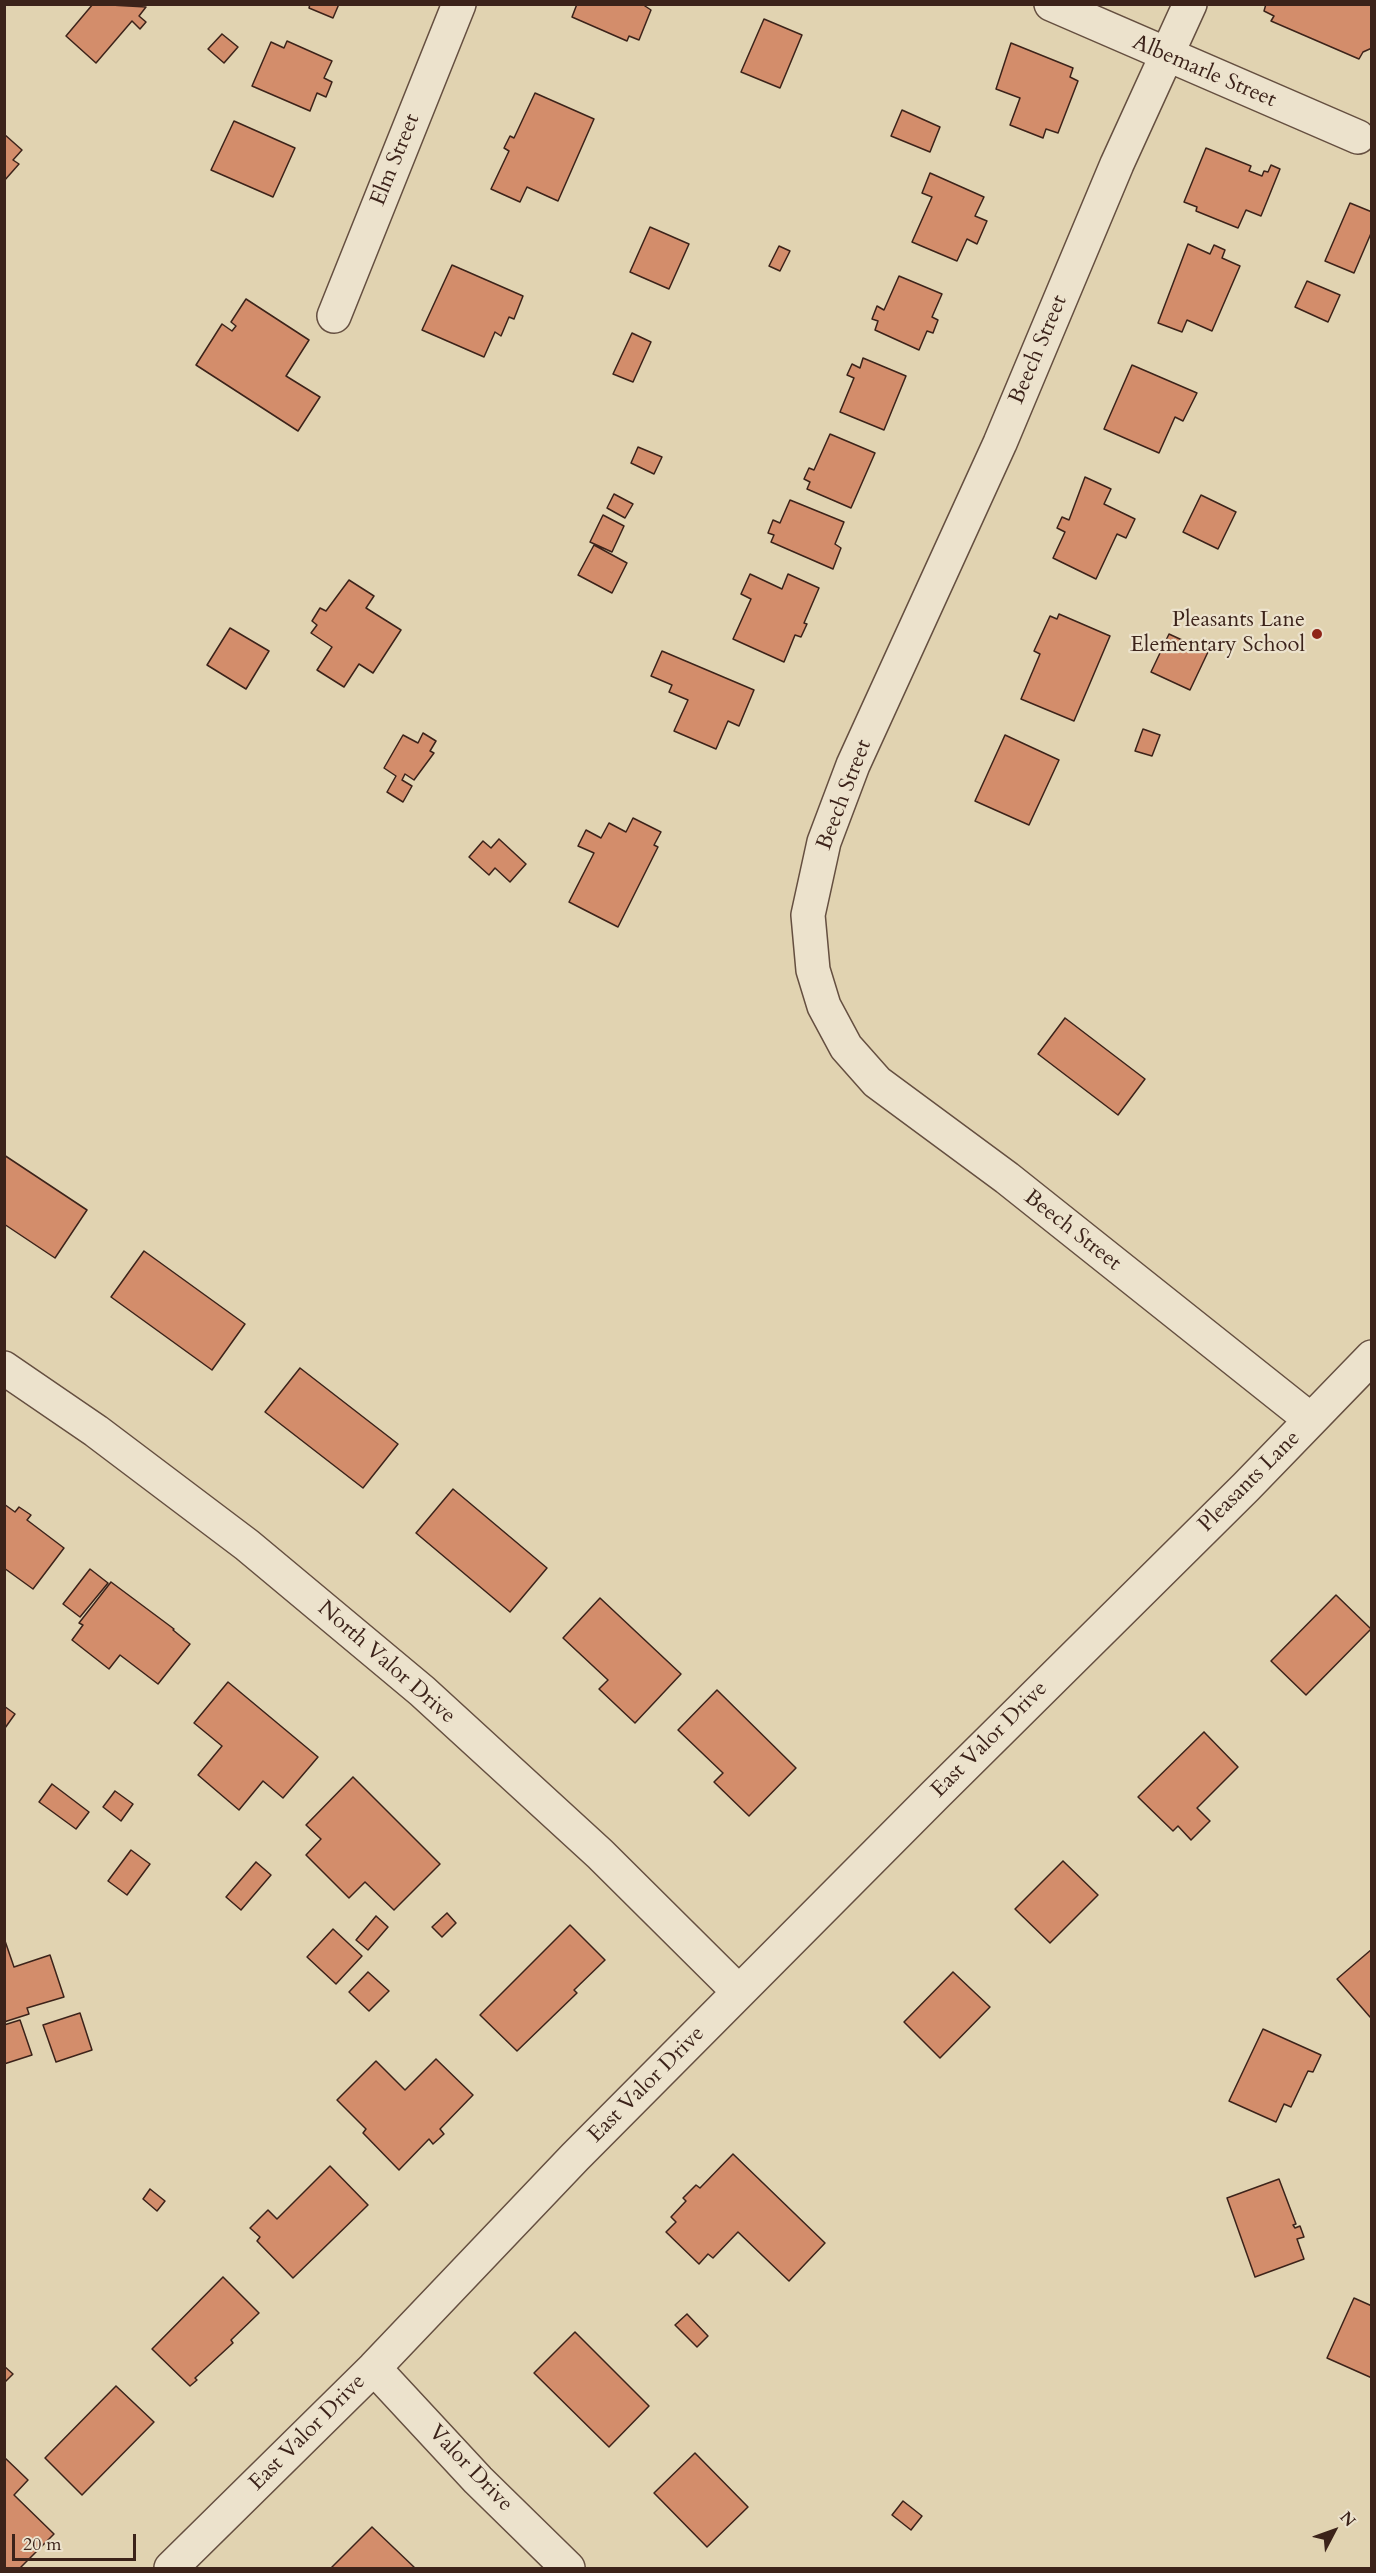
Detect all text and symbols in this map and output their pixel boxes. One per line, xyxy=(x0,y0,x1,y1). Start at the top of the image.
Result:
street label: Albemarle Street xyxy=(1128,30,1280,114)
street label: Elm Street xyxy=(366,110,426,210)
street label: Beech Street xyxy=(1004,292,1074,408)
place label: Pleasants Lane Elementary School xyxy=(1130,608,1305,660)
marker: Pleasants Lane Elementary School xyxy=(1310,627,1324,641)
street label: Beech Street xyxy=(812,736,878,854)
street label: Beech Street xyxy=(1018,1185,1126,1277)
street label: Pleasants Lane xyxy=(1194,1426,1306,1538)
street label: North Valor Drive xyxy=(312,1596,460,1730)
street label: East Valor Drive xyxy=(926,1676,1054,1804)
street label: East Valor Drive xyxy=(583,2021,711,2149)
street label: East Valor Drive xyxy=(244,2369,372,2497)
street label: Valor Drive xyxy=(422,2420,518,2518)
north arrow xyxy=(1304,2501,1364,2561)
text: N xyxy=(1335,2507,1360,2532)
scale bar xyxy=(15,2522,140,2560)
text: 20 m xyxy=(23,2532,62,2557)

